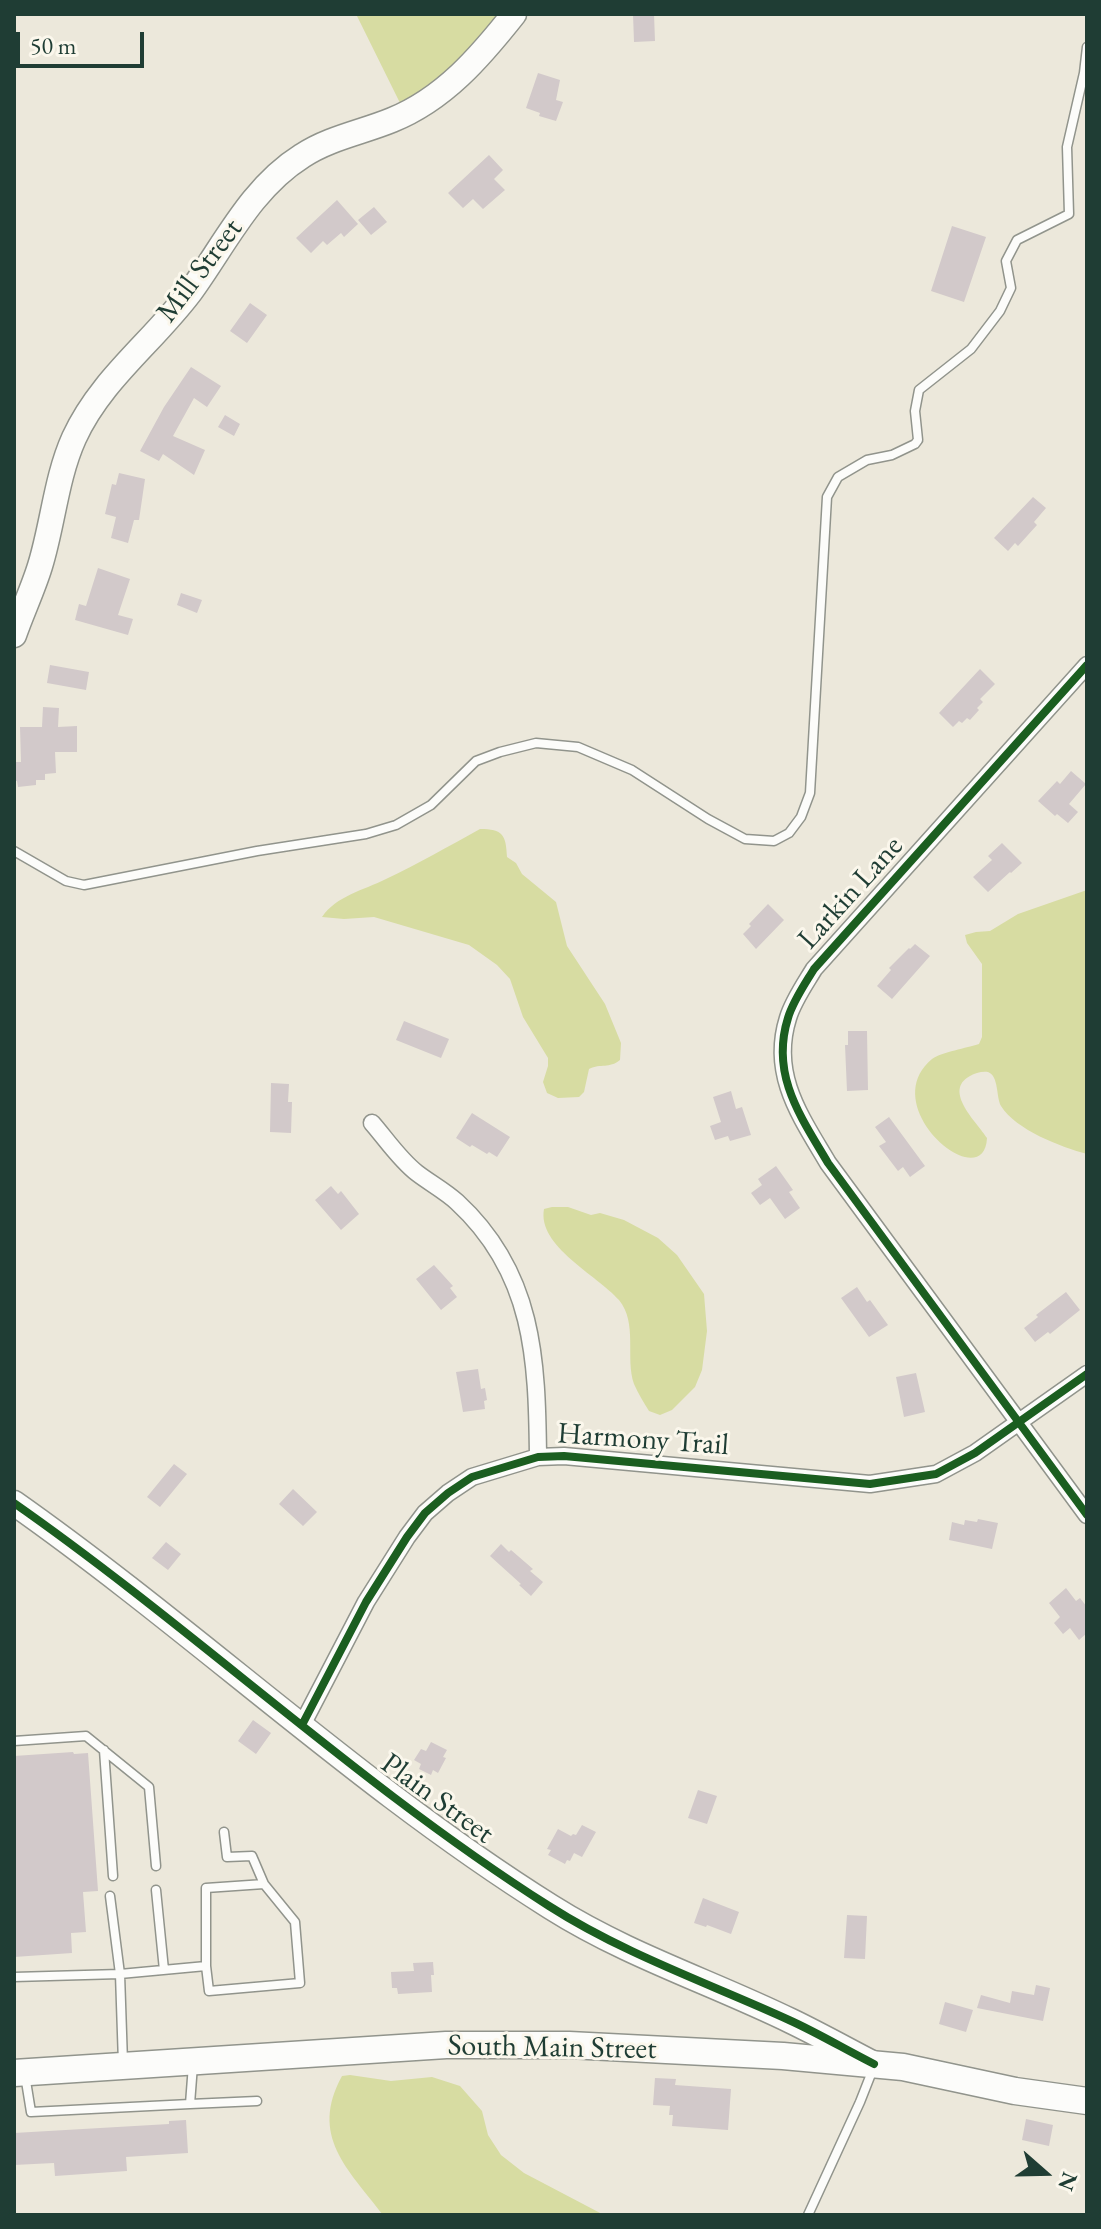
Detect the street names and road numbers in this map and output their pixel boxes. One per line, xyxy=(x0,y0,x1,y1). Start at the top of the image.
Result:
street label: Mill Street xyxy=(149,212,251,330)
street label: Larkin Lane xyxy=(791,829,911,957)
street label: Harmony Trail xyxy=(556,1416,730,1464)
street label: Plain Street xyxy=(373,1746,501,1852)
street label: South Main Street xyxy=(447,2028,657,2068)

